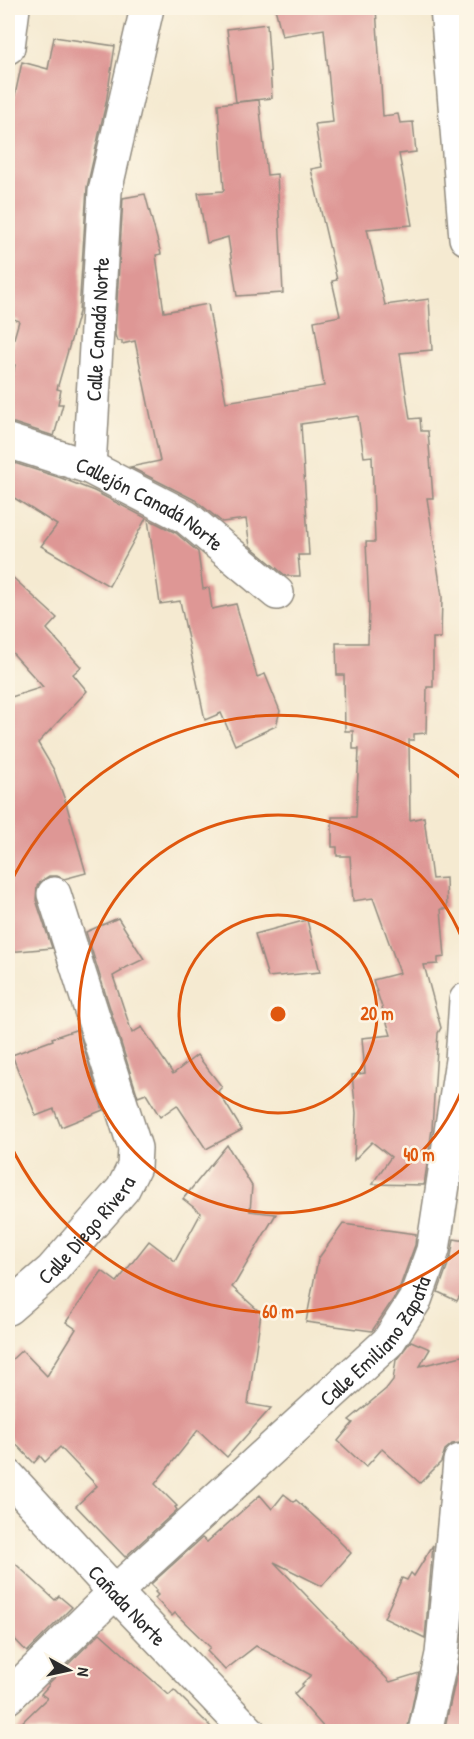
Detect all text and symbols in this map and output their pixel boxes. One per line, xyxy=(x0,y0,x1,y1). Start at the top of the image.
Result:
street label: Calle Canadá Norte xyxy=(78,256,116,402)
street label: Callejón Canadá Norte xyxy=(73,449,230,557)
text: 20 m xyxy=(361,1001,393,1026)
centre of rings xyxy=(268,1004,288,1024)
text: 40 m xyxy=(403,1142,435,1167)
street label: Calle Diego Rivera xyxy=(31,1171,142,1291)
street label: Calle Emiliano Zapata xyxy=(313,1272,437,1413)
text: 60 m xyxy=(262,1299,294,1324)
street label: Cañada Norte xyxy=(82,1558,173,1652)
north arrow xyxy=(39,1640,99,1700)
text: N xyxy=(72,1666,95,1678)

